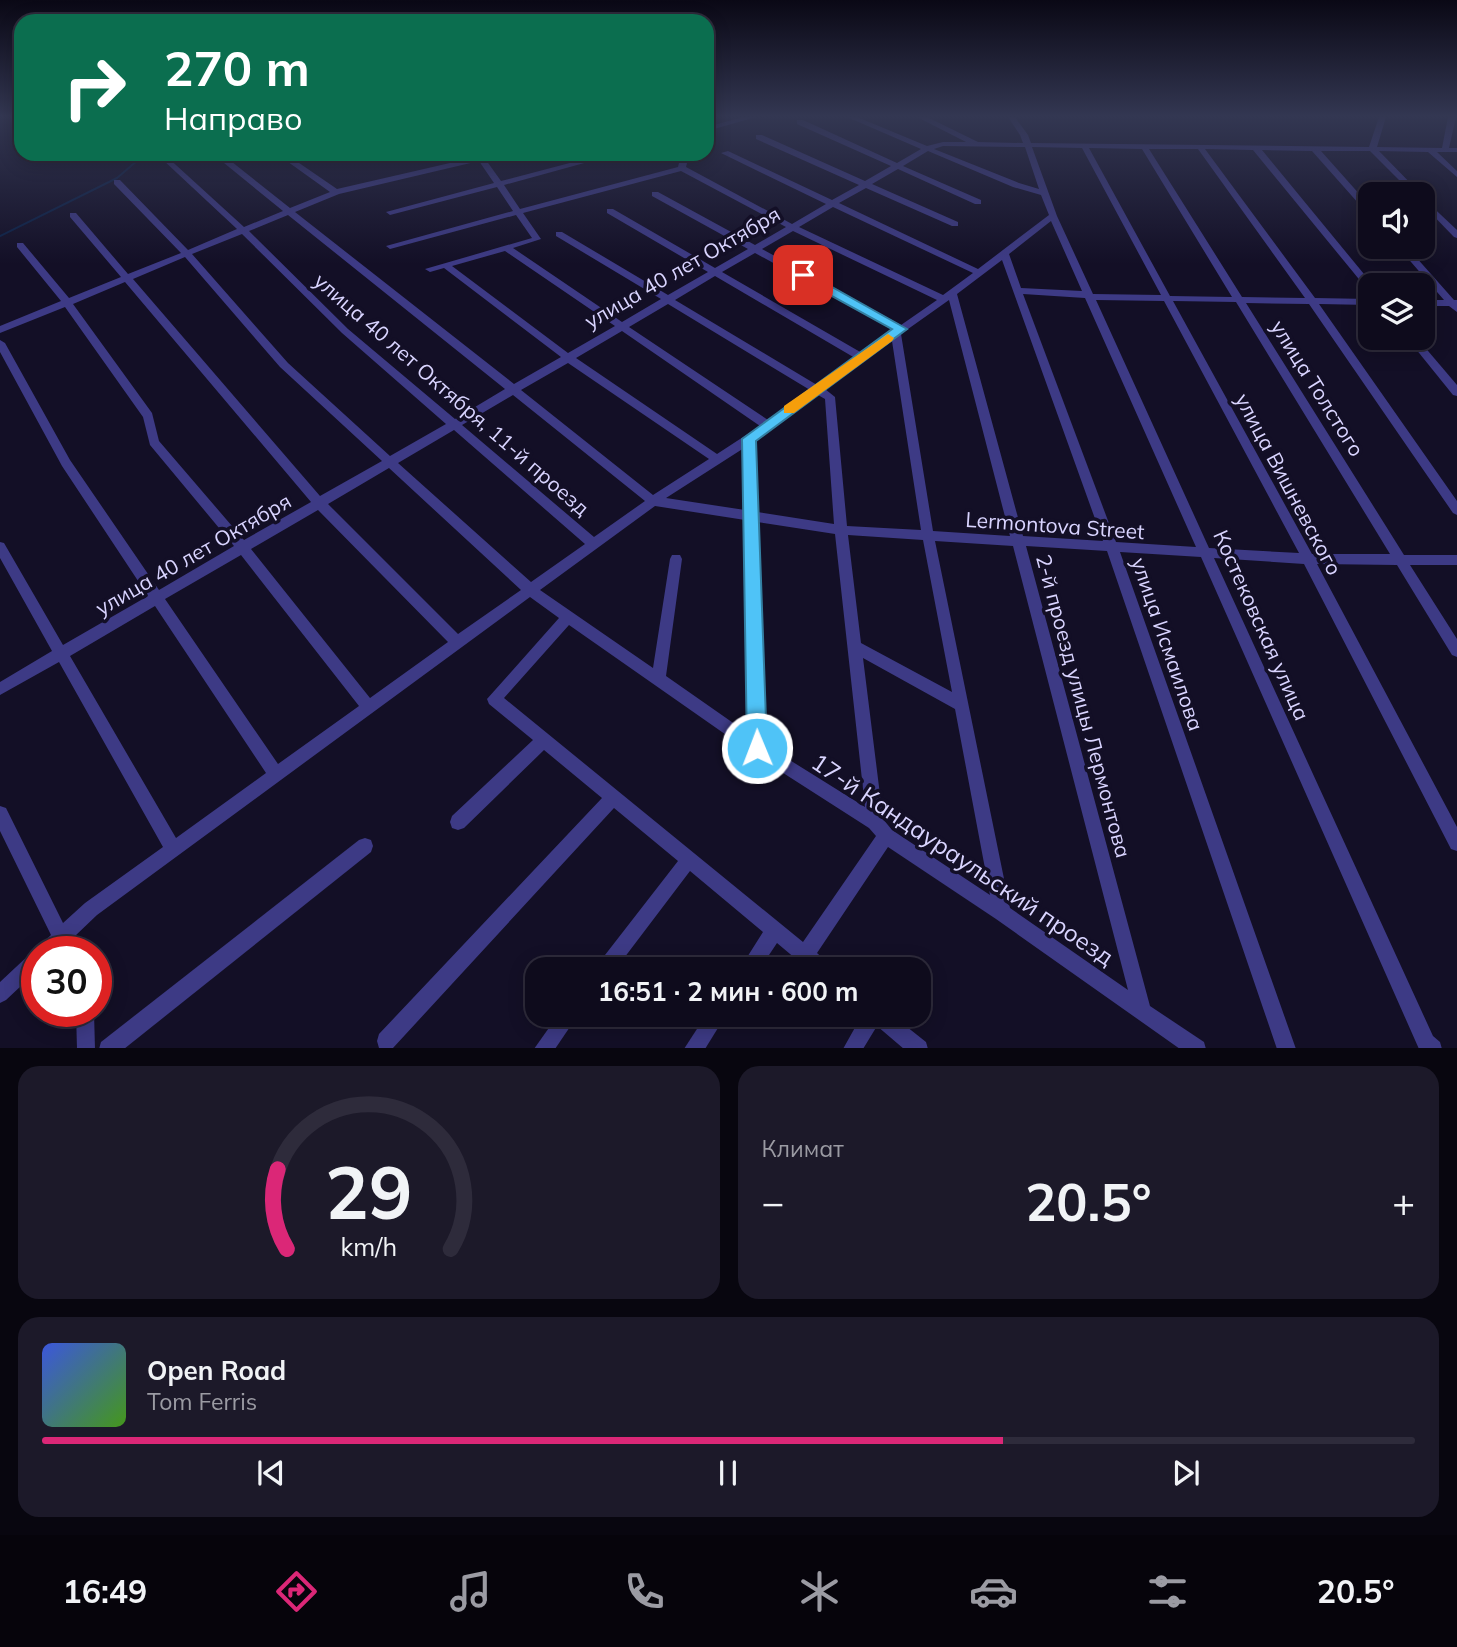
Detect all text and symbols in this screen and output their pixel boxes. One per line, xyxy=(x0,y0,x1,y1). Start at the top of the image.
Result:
text: 270 m xyxy=(164,37,310,98)
icon: right xyxy=(49,42,140,133)
text: Направо xyxy=(164,98,303,138)
map controls xyxy=(1358,182,1435,350)
button: sound xyxy=(1358,182,1435,259)
street label: улица 40 лет Октября xyxy=(580,200,784,334)
pin xyxy=(773,245,833,305)
icon: arrive xyxy=(784,256,822,294)
street label: улица 40 лет Октября, 11-й проезд xyxy=(309,267,595,521)
button: layers xyxy=(1358,273,1435,350)
street label: улица Толстого xyxy=(1266,315,1370,461)
street label: улица Вишневского xyxy=(1230,389,1348,579)
street label: улица 40 лет Октября xyxy=(91,487,295,621)
street label: Lermontova Street xyxy=(965,506,1145,544)
street label: Костековская улица xyxy=(1208,526,1316,724)
street label: 2-й проезд улицы Лермонтова xyxy=(1031,552,1137,860)
street label: улица Исмаилова xyxy=(1126,554,1210,734)
position arrow xyxy=(720,711,794,785)
street label: 17-й Кандаураульский проезд xyxy=(806,746,1120,972)
speed limit sign: 30 xyxy=(21,936,112,1027)
text: 16:51 · 2 мин · 600 m xyxy=(598,975,858,1008)
text: Климат xyxy=(762,1134,844,1163)
text: 29 xyxy=(325,1146,412,1237)
text: 20.5° xyxy=(1025,1169,1151,1234)
text: − xyxy=(762,1178,784,1226)
text: + xyxy=(1392,1178,1415,1226)
text: km/h xyxy=(340,1230,397,1261)
text: Open Road xyxy=(147,1354,286,1387)
text: Tom Ferris xyxy=(147,1387,257,1416)
icon: previous xyxy=(252,1454,290,1492)
icon: pause xyxy=(709,1454,747,1492)
icon: next xyxy=(1167,1454,1205,1492)
icon: directions xyxy=(272,1567,321,1616)
icon: music xyxy=(446,1567,495,1616)
icon: phone xyxy=(620,1567,669,1616)
icon: climate xyxy=(795,1567,844,1616)
icon: car xyxy=(969,1567,1018,1616)
icon: filters xyxy=(1143,1567,1192,1616)
text: 16:49 xyxy=(63,1571,147,1611)
text: 20.5° xyxy=(1317,1571,1394,1611)

